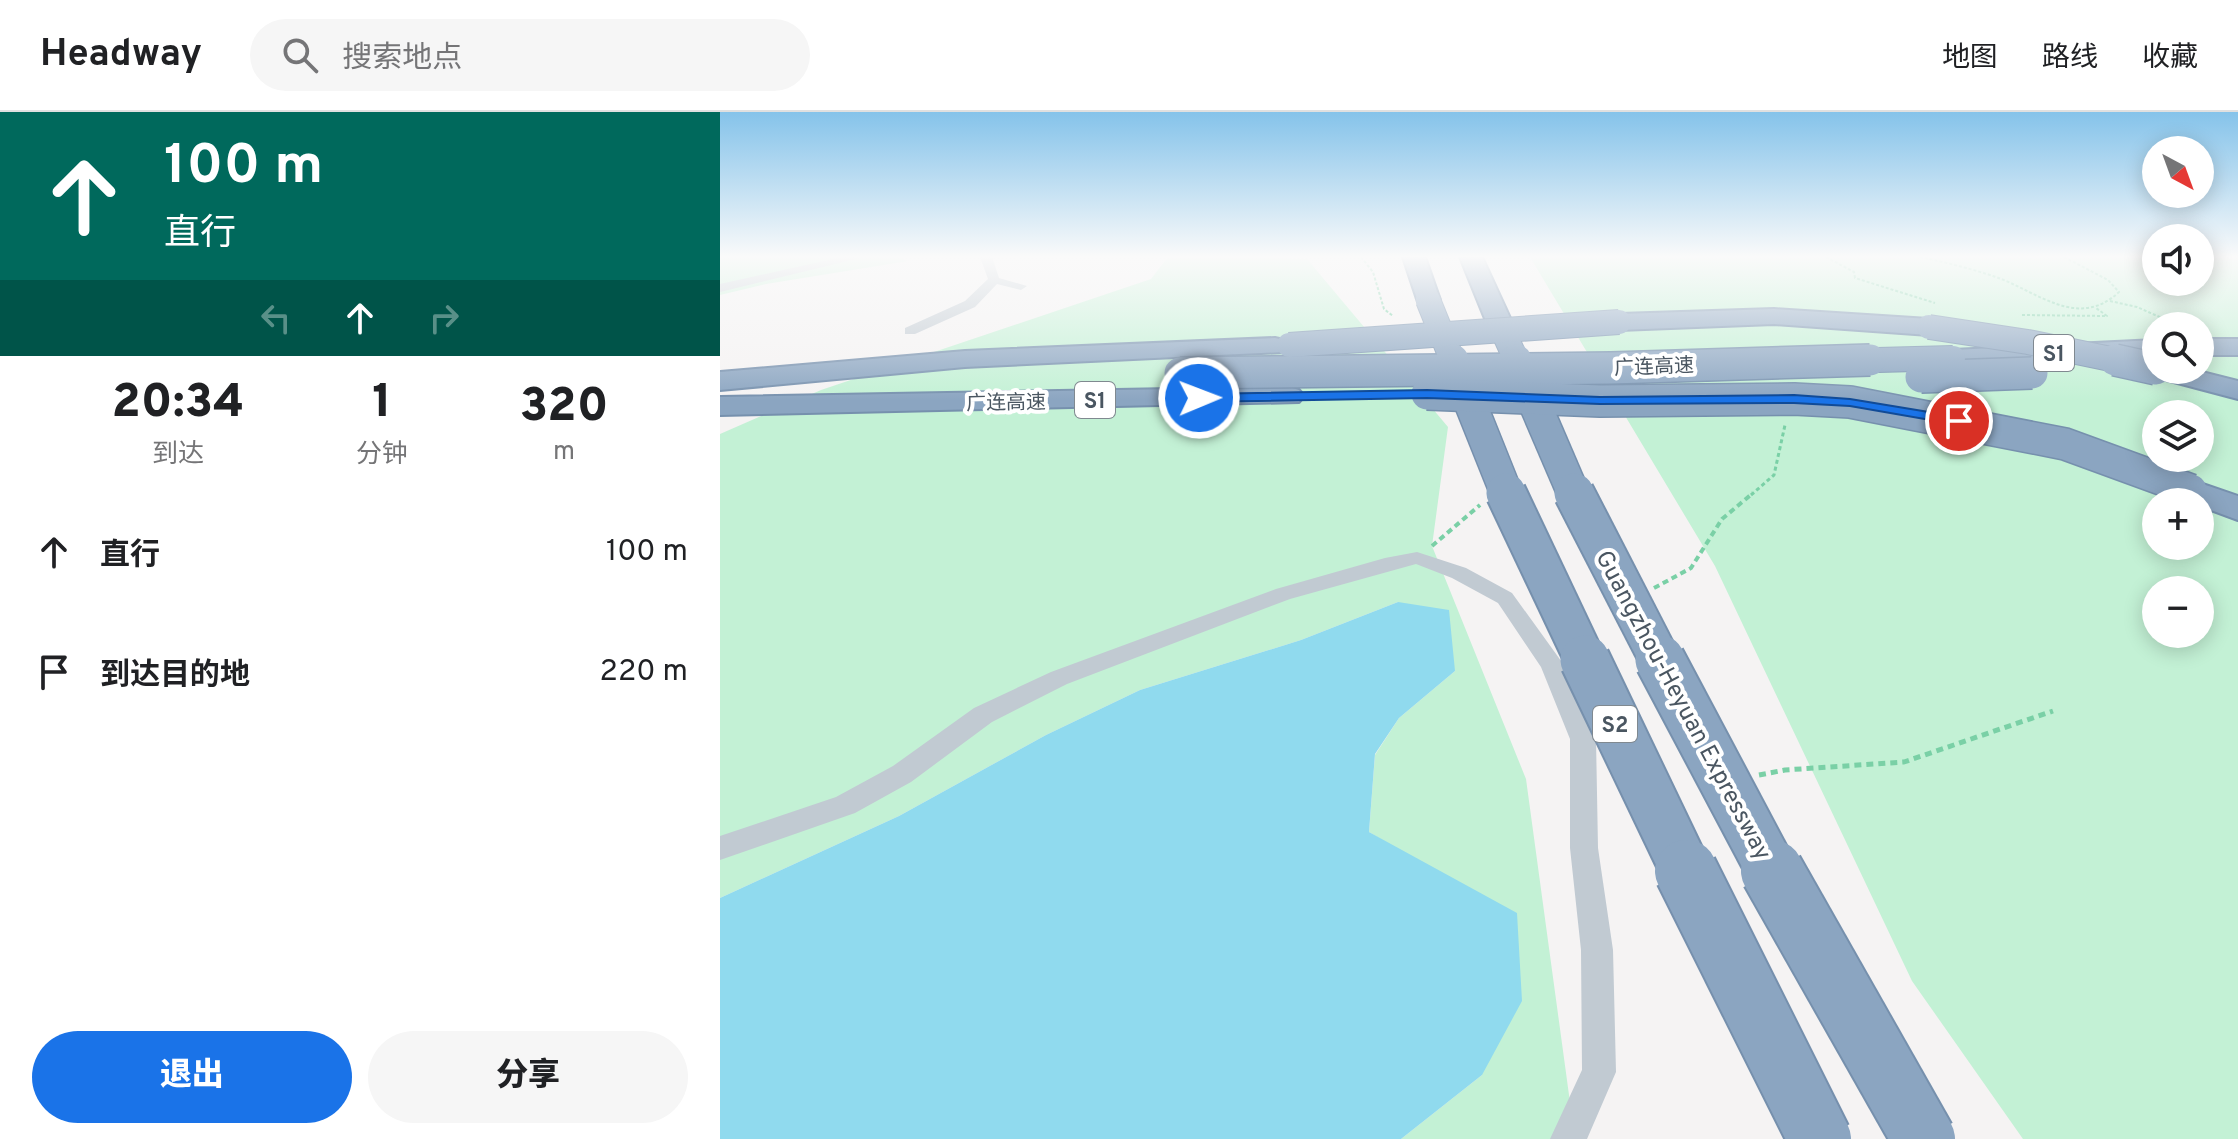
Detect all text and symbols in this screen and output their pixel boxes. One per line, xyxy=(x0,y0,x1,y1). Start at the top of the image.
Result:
search box xyxy=(250,19,810,91)
text: Headway xyxy=(40,31,202,80)
icon: search xyxy=(278,33,322,77)
text: 搜索地点 xyxy=(342,41,462,78)
text: 地图 xyxy=(1942,41,1998,77)
text: 路线 xyxy=(2042,41,2098,77)
text: 收藏 xyxy=(2142,41,2198,77)
text: 100 m xyxy=(164,133,323,203)
north arrow xyxy=(2142,136,2214,208)
map controls xyxy=(2142,136,2214,648)
icon: ahead xyxy=(32,144,136,248)
text: 直行 xyxy=(164,212,236,258)
button: sound xyxy=(2142,224,2214,296)
icon: left xyxy=(254,296,298,340)
icon: ahead xyxy=(338,296,382,340)
icon: right xyxy=(422,296,466,340)
button: search xyxy=(2142,312,2214,384)
road number: S1 xyxy=(2034,335,2074,371)
street label: 广连高速 xyxy=(1614,354,1694,382)
position arrow xyxy=(1157,356,1241,440)
text: 20:34 xyxy=(111,374,245,434)
text: 1 xyxy=(372,374,392,434)
text: 320 xyxy=(520,378,608,438)
road number: S1 xyxy=(1075,382,1115,418)
pin xyxy=(1925,387,1993,455)
street label: 广连高速 xyxy=(966,390,1046,418)
icon: arrive xyxy=(1937,399,1981,443)
button: layers xyxy=(2142,400,2214,472)
text: m xyxy=(553,436,575,469)
text: 到达 xyxy=(152,439,204,472)
text: 分钟 xyxy=(356,439,408,472)
button: + xyxy=(2142,488,2214,560)
icon: ahead xyxy=(32,530,76,574)
text: 100 m xyxy=(606,534,688,571)
text: 直行 xyxy=(100,538,160,575)
street label: Guangzhou-Heyuan Expressway xyxy=(1588,546,1777,866)
button: − xyxy=(2142,576,2214,648)
icon: arrive xyxy=(32,650,76,694)
text: 220 m xyxy=(600,654,688,691)
text: 到达目的地 xyxy=(100,658,250,695)
road number: S2 xyxy=(1593,706,1637,742)
button: 退出 xyxy=(32,1031,352,1123)
button: 分享 xyxy=(368,1031,688,1123)

